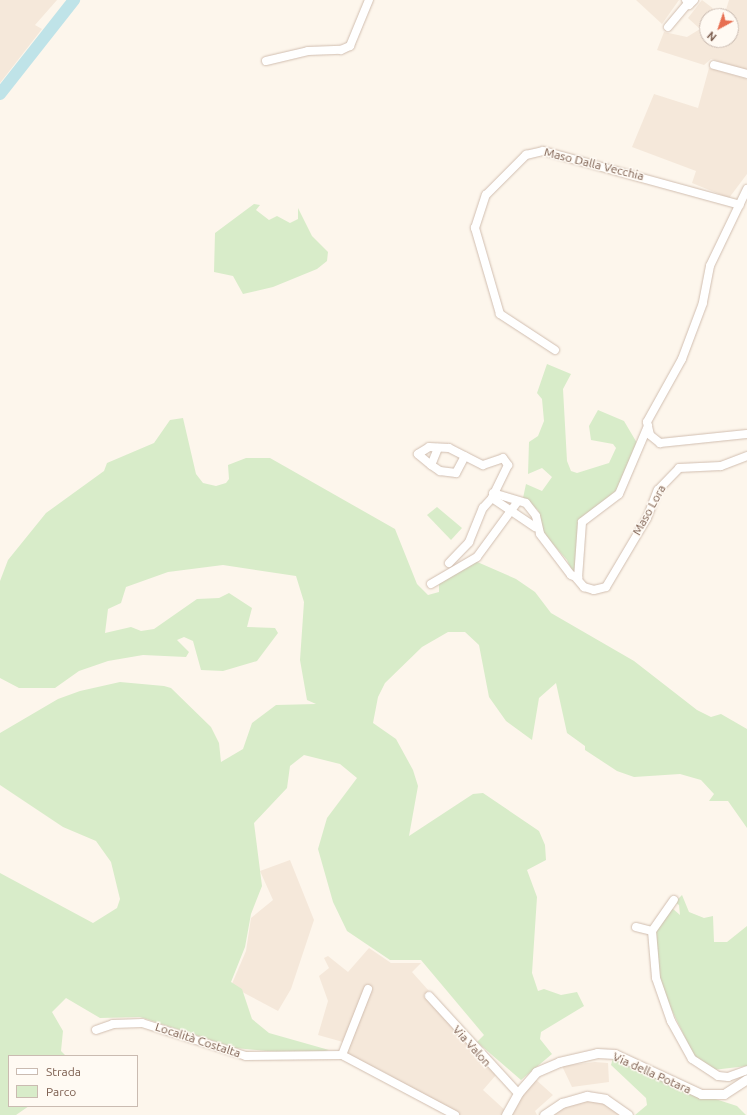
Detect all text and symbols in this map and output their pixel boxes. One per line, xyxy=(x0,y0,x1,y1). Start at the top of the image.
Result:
north arrow xyxy=(699,8,739,48)
text: N xyxy=(705,29,719,44)
street label: Maso Dalla Vecchia xyxy=(543,145,645,183)
street label: Maso Lora xyxy=(629,482,669,538)
street label: Località Costalta xyxy=(153,1019,243,1061)
street label: Via Valon xyxy=(450,1022,494,1070)
street label: Via della Potara xyxy=(611,1049,693,1097)
legend xyxy=(8,1055,138,1107)
text: Strada xyxy=(46,1065,81,1078)
text: Parco xyxy=(46,1085,76,1098)

